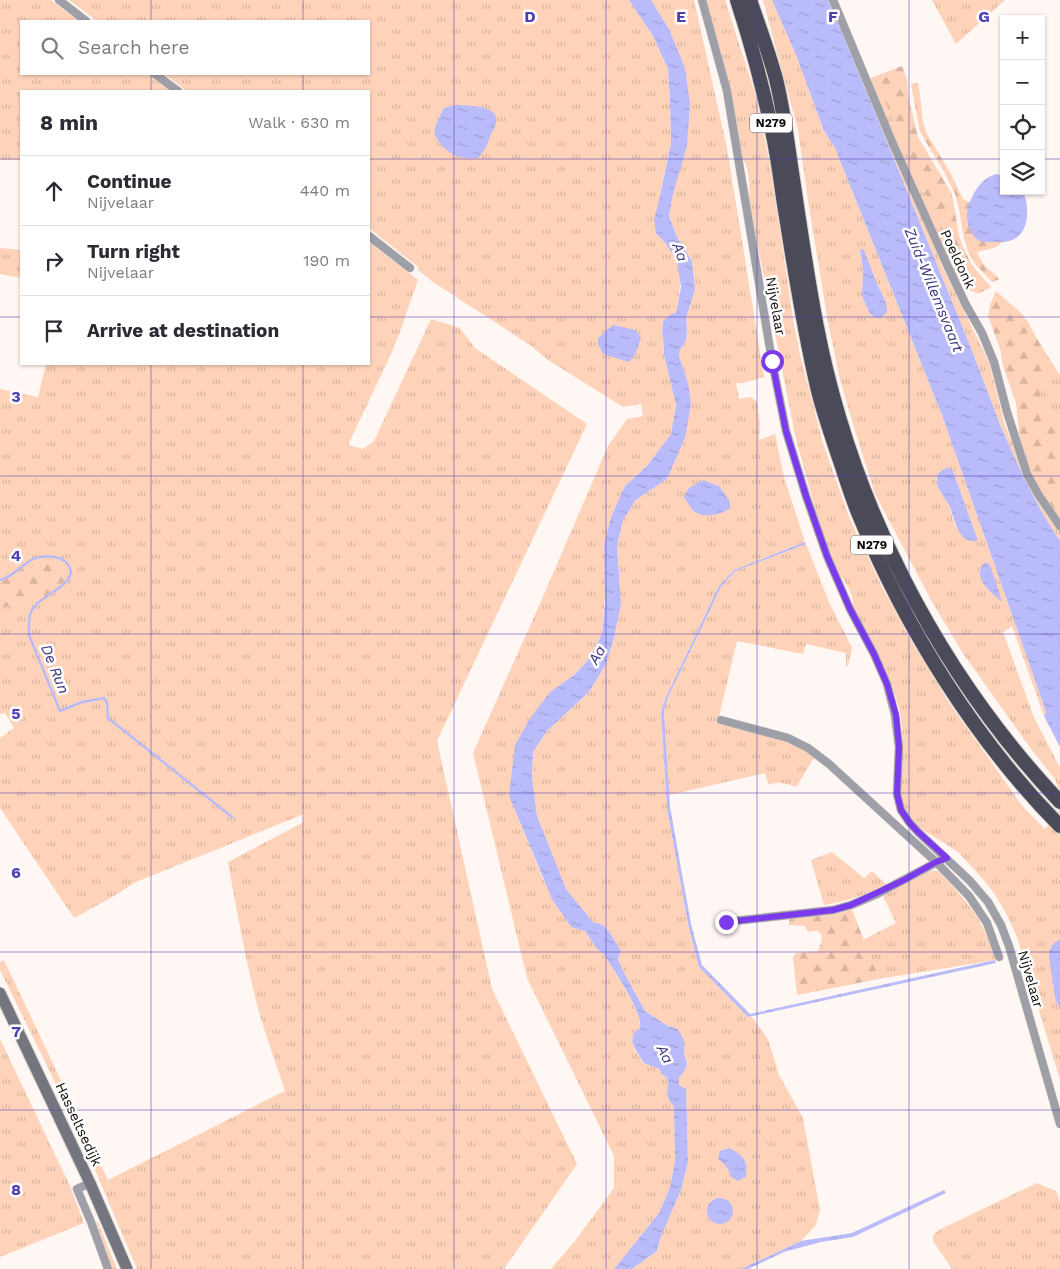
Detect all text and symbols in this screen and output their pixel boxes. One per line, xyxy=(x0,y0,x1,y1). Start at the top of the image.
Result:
text: D xyxy=(524,7,536,26)
text: E xyxy=(676,7,686,26)
text: F xyxy=(828,7,838,26)
text: G xyxy=(978,7,990,26)
map controls xyxy=(1000,15,1045,195)
button: + xyxy=(1000,15,1045,60)
search box xyxy=(20,20,370,75)
icon: search xyxy=(38,34,66,62)
text: Search here xyxy=(78,36,189,59)
button: − xyxy=(1000,60,1045,105)
button: locate xyxy=(1000,105,1045,150)
text: 8 min xyxy=(40,110,98,135)
text: Walk · 630 m xyxy=(248,113,350,132)
road number: N279 xyxy=(750,114,792,132)
button: layers xyxy=(1000,150,1045,195)
text: Continue xyxy=(87,170,171,193)
icon: ahead xyxy=(40,177,68,205)
text: 440 m xyxy=(300,181,350,200)
text: Nijvelaar xyxy=(87,193,154,212)
water label: Zuid-Willemsvaart xyxy=(901,224,967,356)
street label: Poeldonk xyxy=(937,227,979,291)
water label: Aa xyxy=(668,239,692,264)
text: Turn right xyxy=(87,240,180,263)
icon: right xyxy=(40,247,68,275)
text: 190 m xyxy=(303,251,350,270)
text: Nijvelaar xyxy=(87,263,154,282)
street label: Nijvelaar xyxy=(763,276,789,337)
icon: arrive xyxy=(40,317,68,345)
text: Arrive at destination xyxy=(87,319,279,342)
route start xyxy=(761,350,784,373)
text: 3 xyxy=(11,387,21,406)
road number: N279 xyxy=(851,536,893,554)
text: 4 xyxy=(11,546,21,565)
water label: De Run xyxy=(37,642,73,696)
water label: Aa xyxy=(584,642,609,668)
text: 5 xyxy=(11,704,21,723)
text: 6 xyxy=(11,863,21,882)
route end xyxy=(715,911,738,934)
street label: Nijvelaar xyxy=(1015,948,1047,1010)
text: 7 xyxy=(11,1022,21,1041)
water label: Aa xyxy=(652,1041,677,1066)
street label: Hasseltsedijk xyxy=(53,1080,105,1168)
text: 8 xyxy=(11,1180,21,1199)

